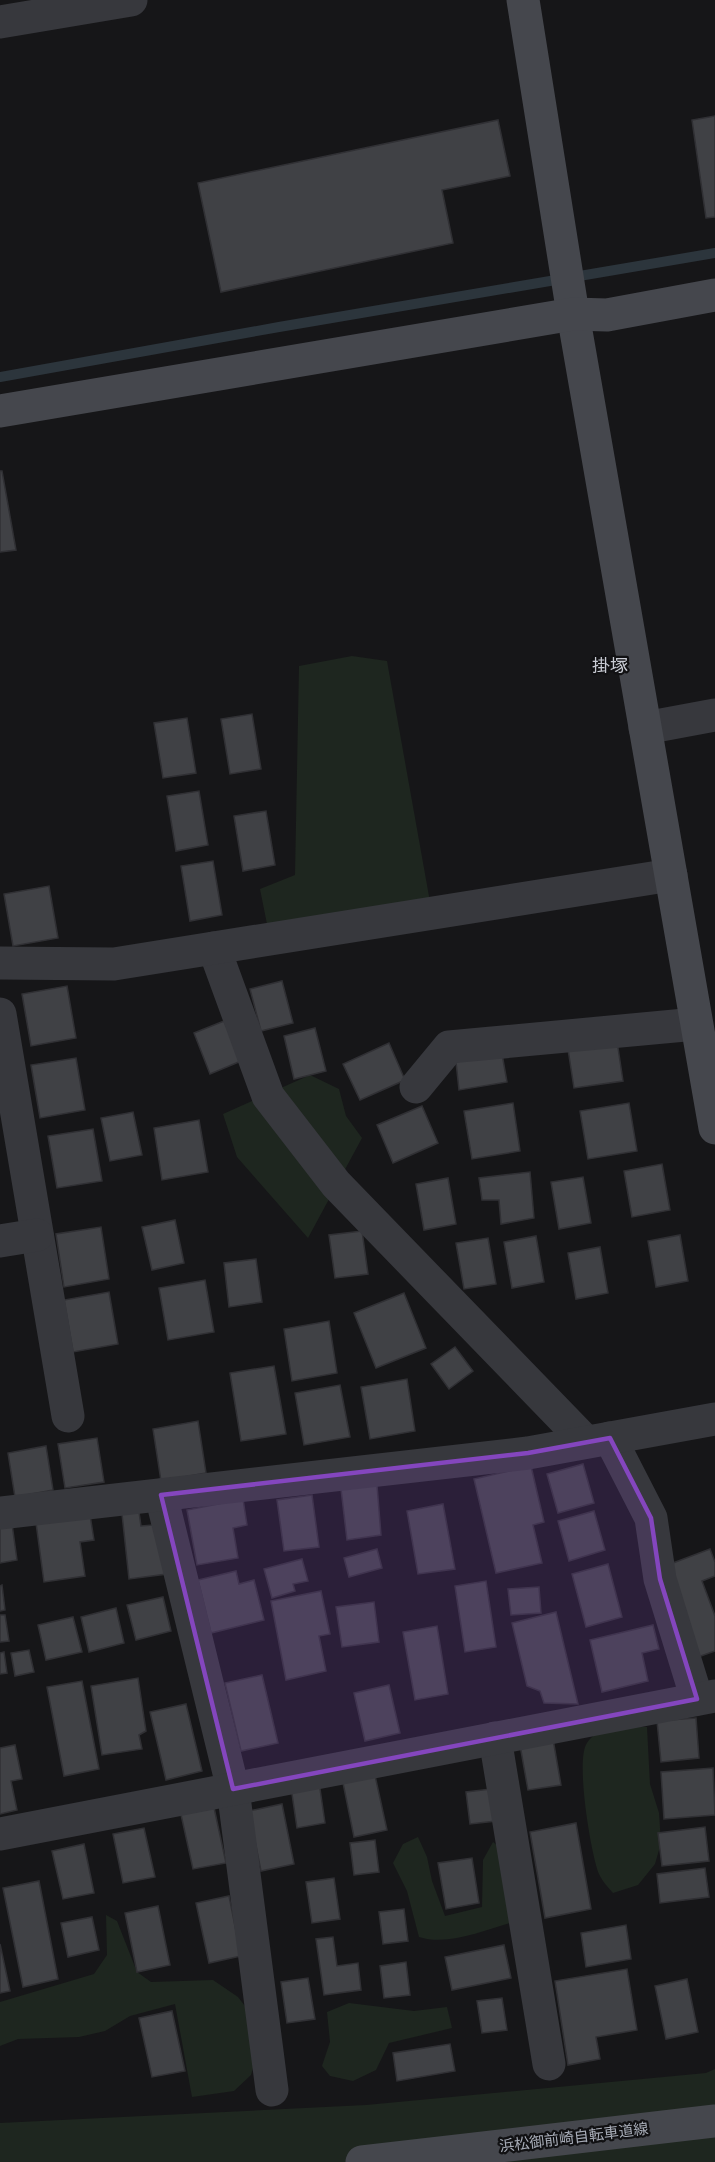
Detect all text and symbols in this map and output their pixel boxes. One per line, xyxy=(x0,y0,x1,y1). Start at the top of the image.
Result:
district label: 掛塚 xyxy=(592,654,628,679)
street label: 浜松御前崎自転車道線 xyxy=(498,2118,650,2158)

